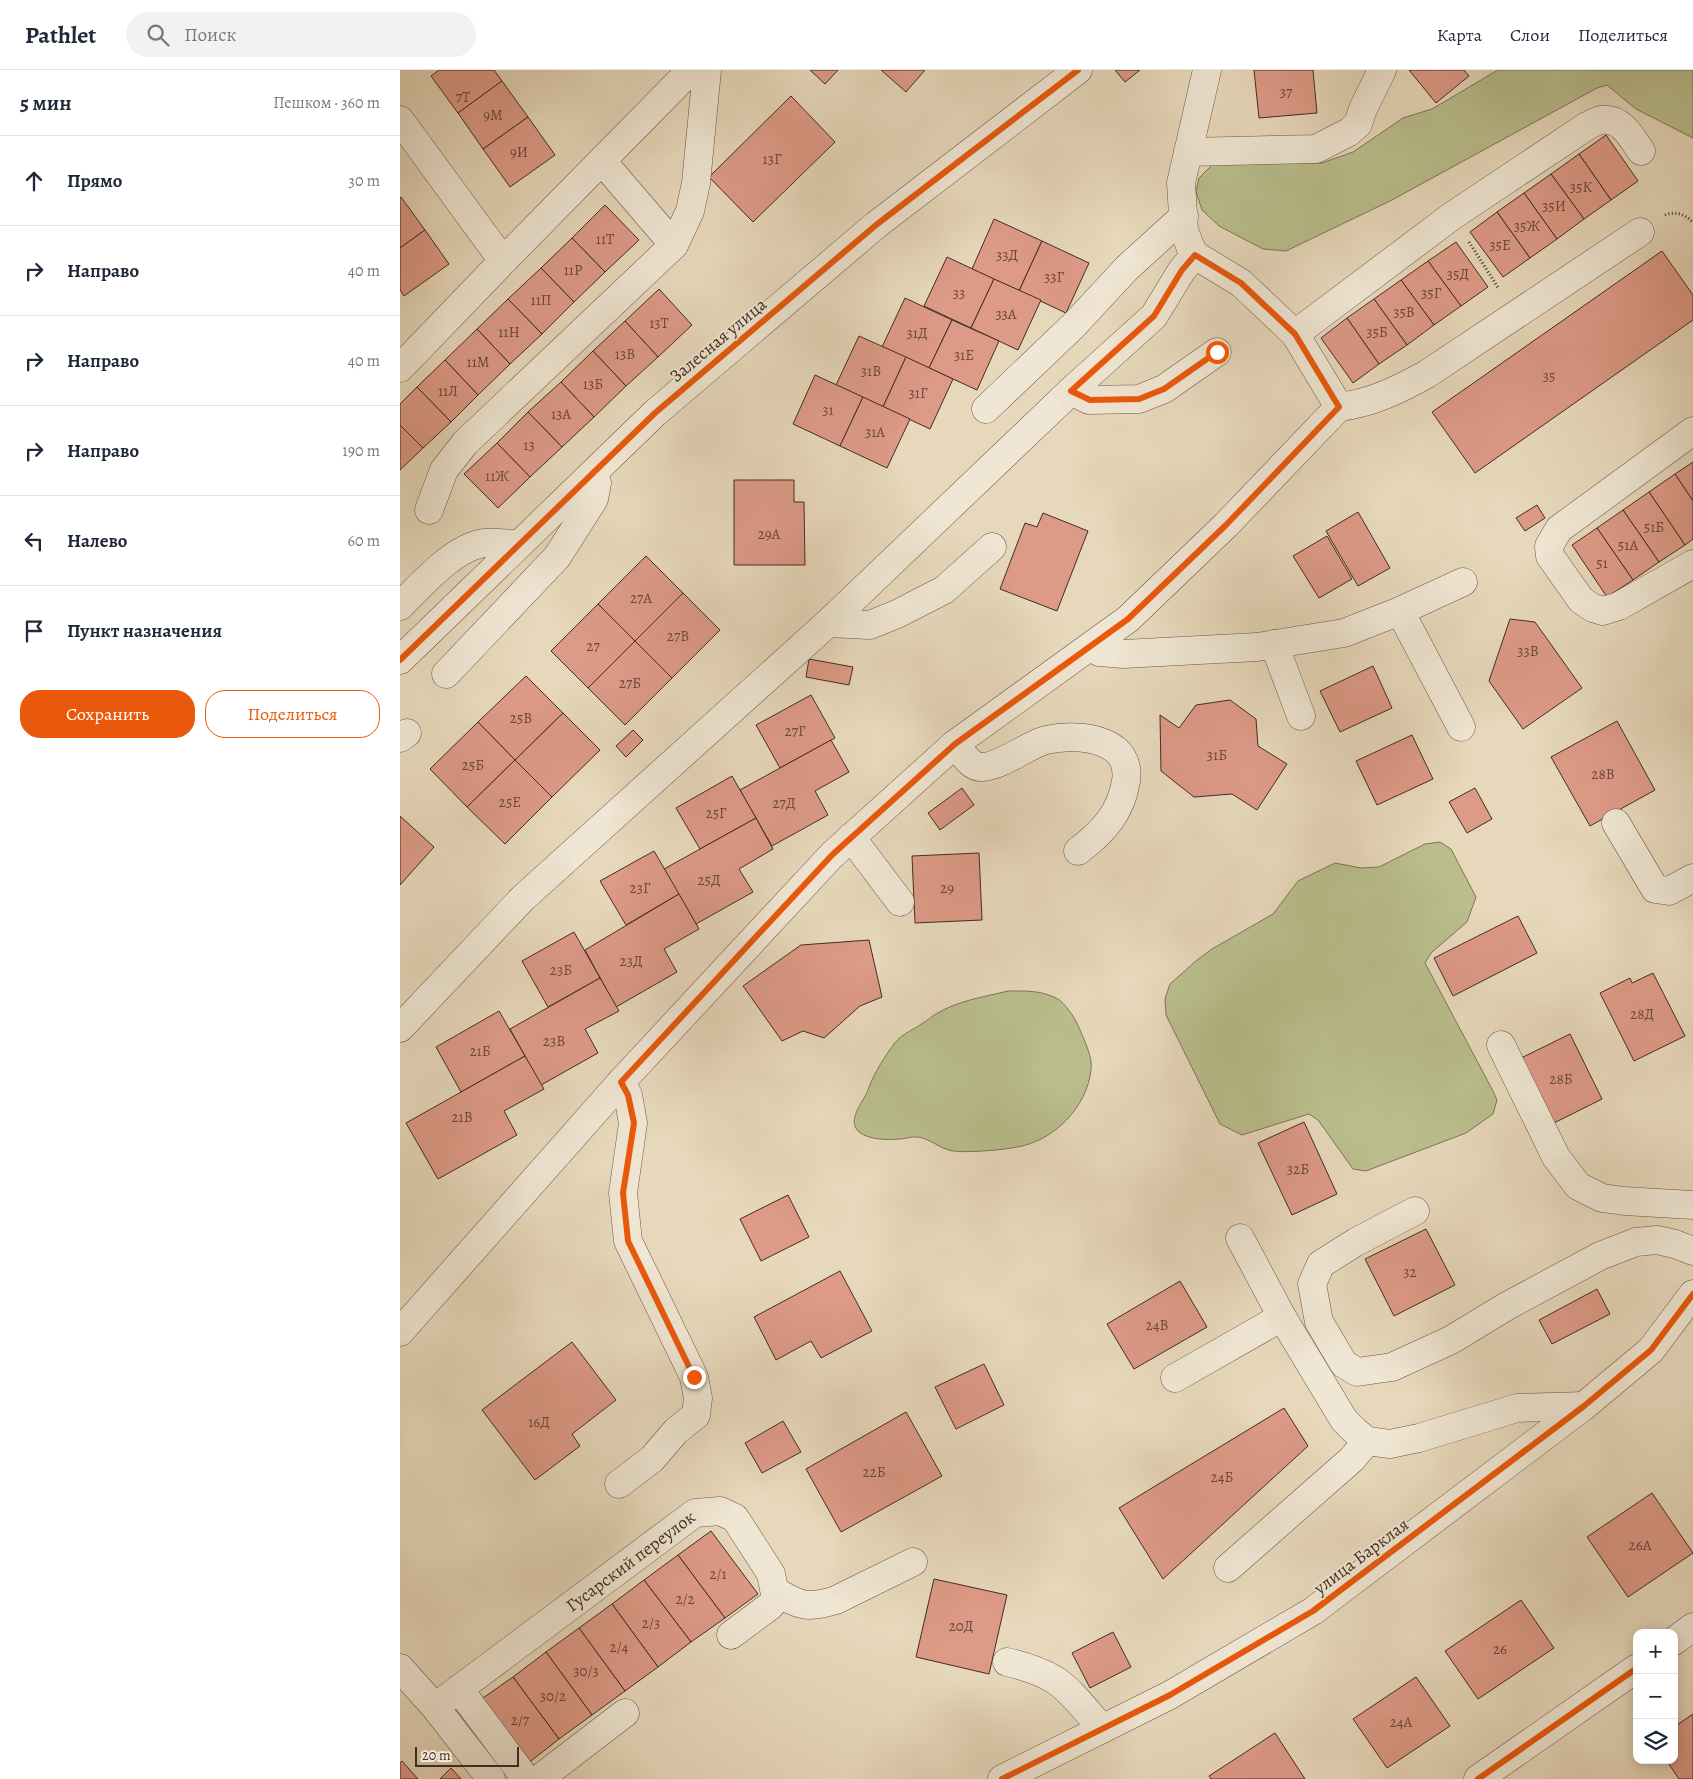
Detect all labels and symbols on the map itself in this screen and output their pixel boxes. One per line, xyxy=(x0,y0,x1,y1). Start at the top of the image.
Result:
house number: 37 xyxy=(1280,82,1293,102)
house number: 7Т xyxy=(456,87,471,107)
house number: 9М xyxy=(483,105,503,125)
house number: 9И xyxy=(510,142,528,162)
house number: 13Г xyxy=(763,149,782,169)
house number: 35К xyxy=(1570,177,1593,197)
house number: 35И xyxy=(1542,196,1566,216)
house number: 35Ж xyxy=(1514,216,1540,236)
house number: 11Т xyxy=(596,229,615,249)
house number: 35Е xyxy=(1489,235,1511,255)
house number: 33Д xyxy=(996,245,1018,265)
house number: 11Р xyxy=(564,260,582,280)
house number: 35Д xyxy=(1447,264,1469,284)
house number: 33Г xyxy=(1044,267,1065,287)
house number: 33 xyxy=(953,283,965,303)
house number: 35Г xyxy=(1421,283,1442,303)
house number: 11П xyxy=(531,290,551,310)
street label: Залесная улица xyxy=(664,292,772,388)
house number: 35В xyxy=(1393,302,1415,322)
house number: 33А xyxy=(995,304,1017,324)
house number: 13Т xyxy=(649,313,670,333)
house number: 11Н xyxy=(498,322,520,342)
house number: 35Б xyxy=(1366,322,1388,342)
house number: 31Д xyxy=(907,323,927,343)
route start xyxy=(1206,341,1229,364)
house number: 13В xyxy=(615,344,635,364)
house number: 31Е xyxy=(954,345,974,365)
house number: 11М xyxy=(467,352,489,372)
house number: 31В xyxy=(861,361,881,381)
house number: 35 xyxy=(1543,366,1555,386)
house number: 13Б xyxy=(583,374,603,394)
house number: 11Л xyxy=(438,381,458,401)
house number: 31Г xyxy=(909,383,928,403)
house number: 31 xyxy=(822,400,834,420)
house number: 13А xyxy=(551,404,571,424)
house number: 31А xyxy=(865,422,885,442)
house number: 13 xyxy=(523,435,535,455)
house number: 11Ж xyxy=(485,466,509,486)
house number: 51Б xyxy=(1644,517,1664,537)
house number: 29А xyxy=(758,524,781,544)
house number: 51А xyxy=(1618,535,1638,555)
house number: 51 xyxy=(1596,553,1608,573)
house number: 27А xyxy=(630,588,652,608)
house number: 27В xyxy=(667,626,689,646)
house number: 27 xyxy=(586,636,600,656)
house number: 33В xyxy=(1517,641,1539,661)
house number: 27Б xyxy=(619,673,641,693)
house number: 25В xyxy=(510,708,532,728)
house number: 27Г xyxy=(785,721,806,741)
house number: 31Б xyxy=(1207,745,1227,765)
house number: 25Б xyxy=(462,755,484,775)
house number: 28В xyxy=(1591,764,1615,784)
house number: 25Е xyxy=(499,792,521,812)
house number: 27Д xyxy=(772,793,796,813)
house number: 25Г xyxy=(706,803,727,823)
house number: 25Д xyxy=(697,870,721,890)
house number: 23Г xyxy=(630,878,651,898)
house number: 29 xyxy=(940,878,954,898)
house number: 23Д xyxy=(620,951,642,971)
house number: 23Б xyxy=(550,960,572,980)
house number: 28Д xyxy=(1630,1004,1654,1024)
house number: 23В xyxy=(543,1031,565,1051)
house number: 21Б xyxy=(469,1041,491,1061)
house number: 28Б xyxy=(1549,1069,1573,1089)
house number: 21В xyxy=(451,1107,473,1127)
house number: 32Б xyxy=(1287,1159,1309,1179)
house number: 32 xyxy=(1403,1262,1417,1282)
house number: 24В xyxy=(1146,1315,1168,1335)
route end xyxy=(683,1366,706,1389)
house number: 16Д xyxy=(528,1412,550,1432)
house number: 22Б xyxy=(862,1462,886,1482)
house number: 24Б xyxy=(1211,1467,1233,1487)
street label: Гусарский переулок xyxy=(561,1505,700,1617)
street label: улица Барклая xyxy=(1308,1512,1413,1600)
house number: 26А xyxy=(1629,1535,1652,1555)
house number: 2/1 xyxy=(709,1564,727,1584)
house number: 2/2 xyxy=(675,1589,695,1609)
house number: 2/3 xyxy=(642,1613,660,1633)
house number: 20Д xyxy=(949,1616,973,1636)
house number: 2/4 xyxy=(610,1637,629,1657)
house number: 26 xyxy=(1493,1639,1507,1659)
house number: 30/3 xyxy=(573,1661,599,1681)
house number: 30/2 xyxy=(540,1686,566,1706)
house number: 2/7 xyxy=(511,1710,530,1730)
house number: 24А xyxy=(1390,1712,1413,1732)
scale bar xyxy=(415,1744,519,1767)

